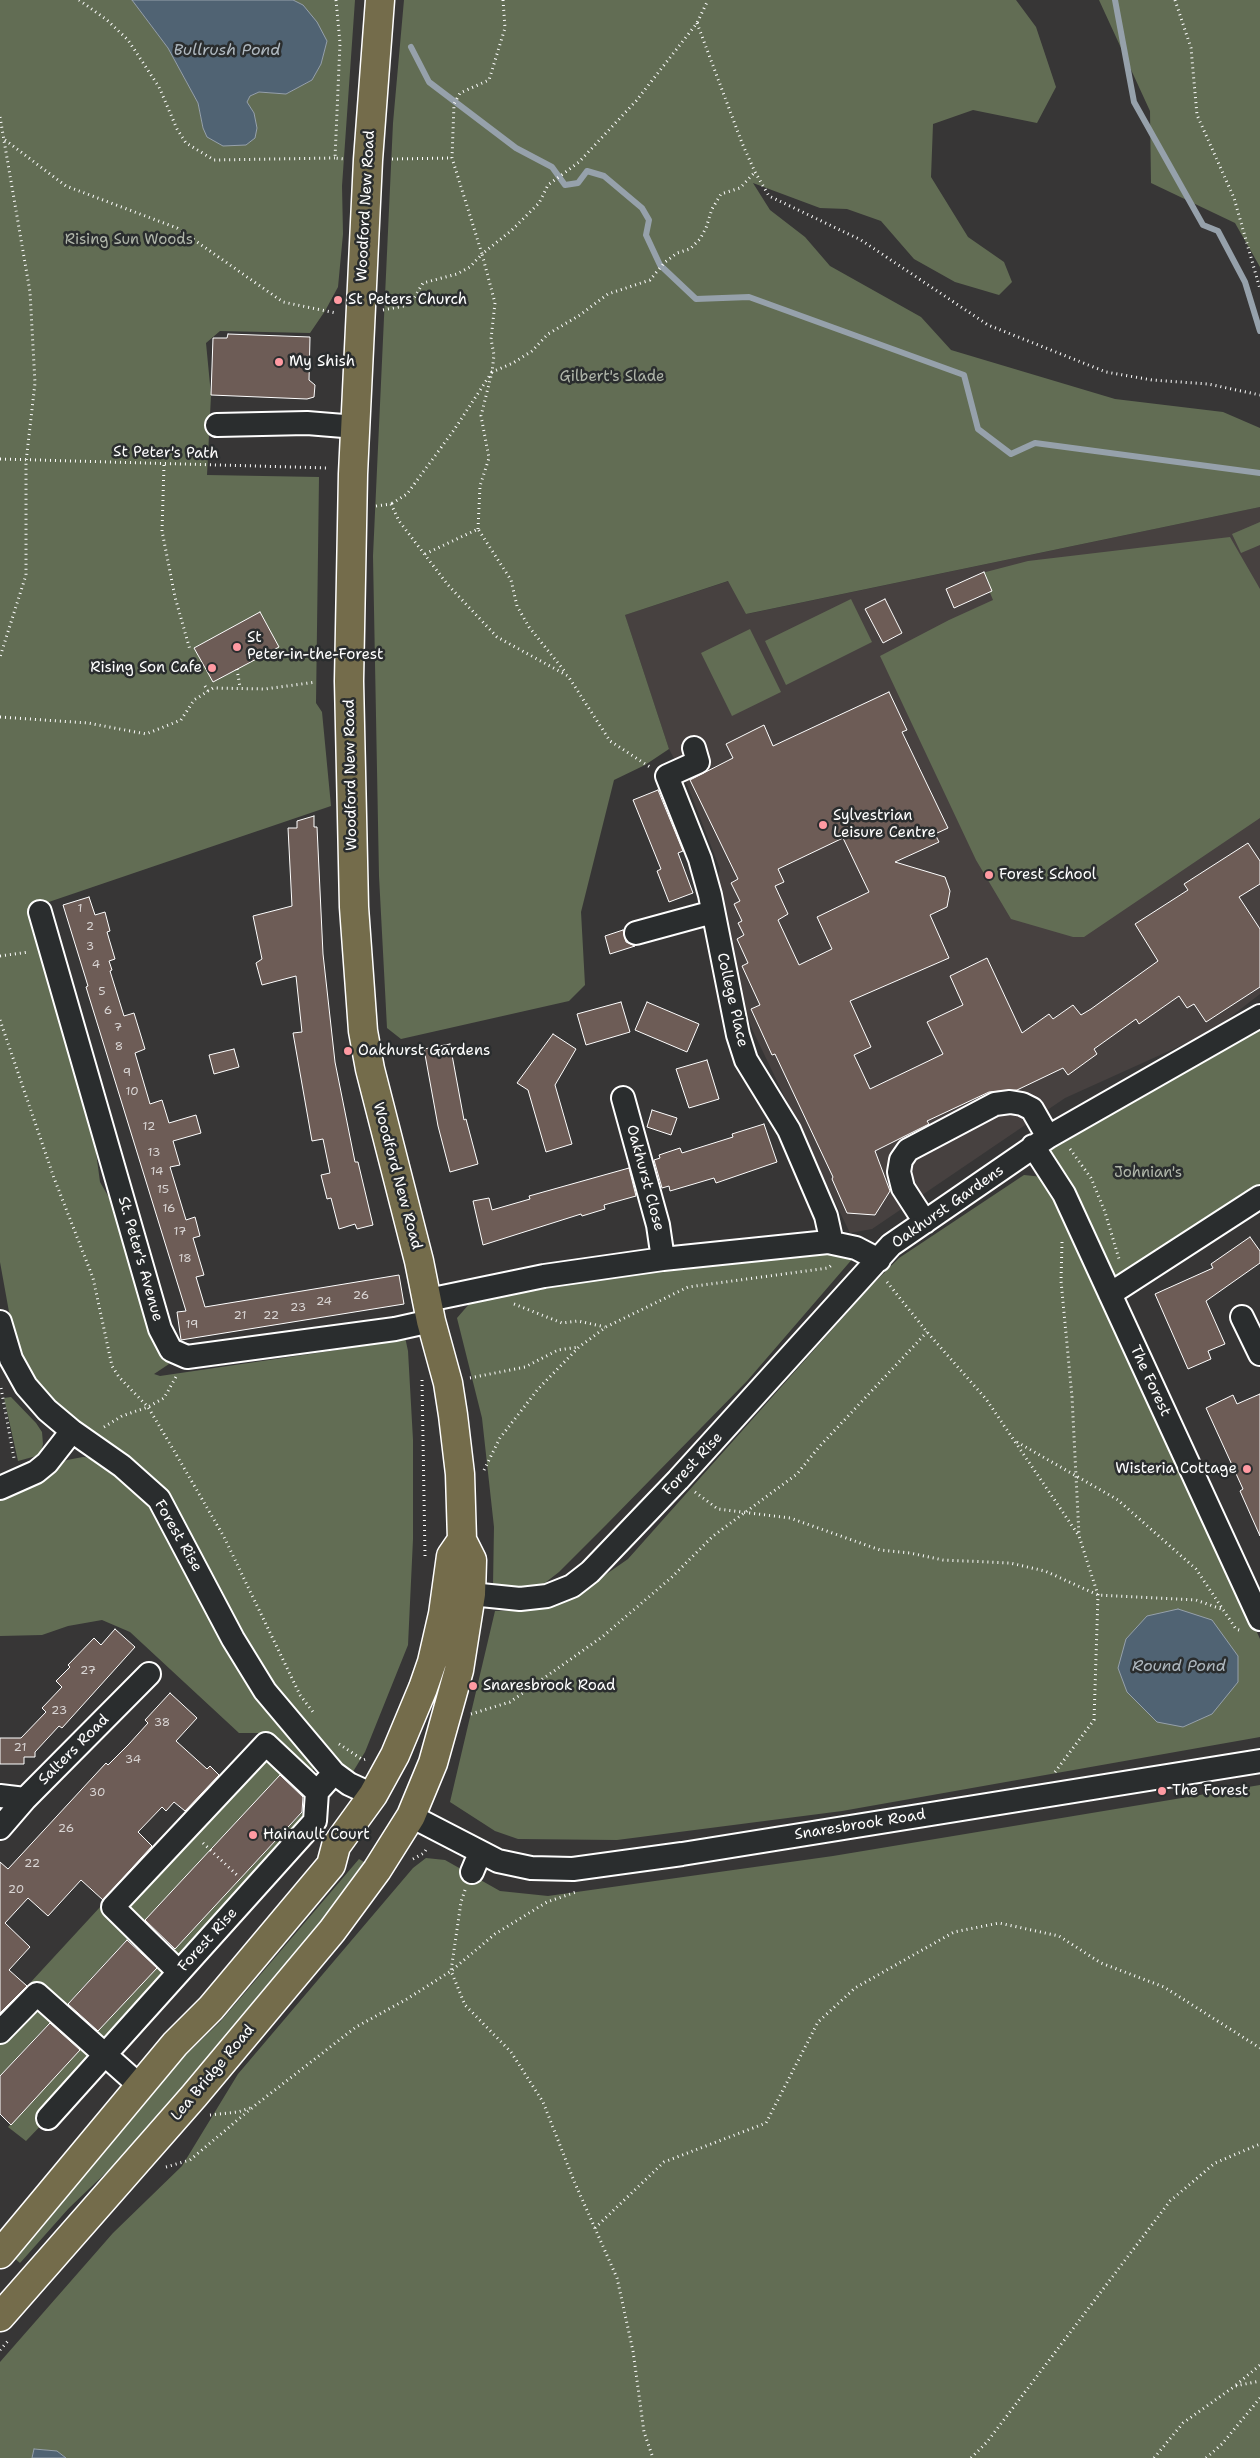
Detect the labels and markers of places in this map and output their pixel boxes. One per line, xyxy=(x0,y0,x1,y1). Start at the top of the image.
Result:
place label: St Peters Church xyxy=(348,291,467,309)
marker: St Peters Church xyxy=(332,294,344,306)
place label: My Shish xyxy=(289,353,355,371)
marker: My Shish xyxy=(273,356,285,368)
place label: St Peter-in-the-Forest xyxy=(247,629,384,664)
marker: St Peter-in-the-Forest xyxy=(231,641,243,653)
place label: Rising Son Cafe xyxy=(90,659,202,677)
marker: Rising Son Cafe xyxy=(206,662,218,674)
place label: Sylvestrian Leisure Centre xyxy=(833,807,936,842)
marker: Sylvestrian Leisure Centre xyxy=(817,819,829,831)
place label: Forest School xyxy=(999,866,1096,884)
marker: Forest School xyxy=(983,869,995,881)
place label: Oakhurst Gardens xyxy=(358,1042,490,1060)
marker: Oakhurst Gardens xyxy=(342,1045,354,1057)
place label: Wisteria Cottage xyxy=(1115,1460,1237,1478)
marker: Wisteria Cottage xyxy=(1241,1463,1253,1475)
place label: Snaresbrook Road xyxy=(483,1677,615,1695)
marker: Snaresbrook Road xyxy=(467,1680,479,1692)
place label: The Forest xyxy=(1172,1782,1248,1800)
marker: The Forest xyxy=(1156,1785,1168,1797)
place label: Hainault Court xyxy=(263,1826,370,1844)
marker: Hainault Court xyxy=(247,1829,259,1841)

